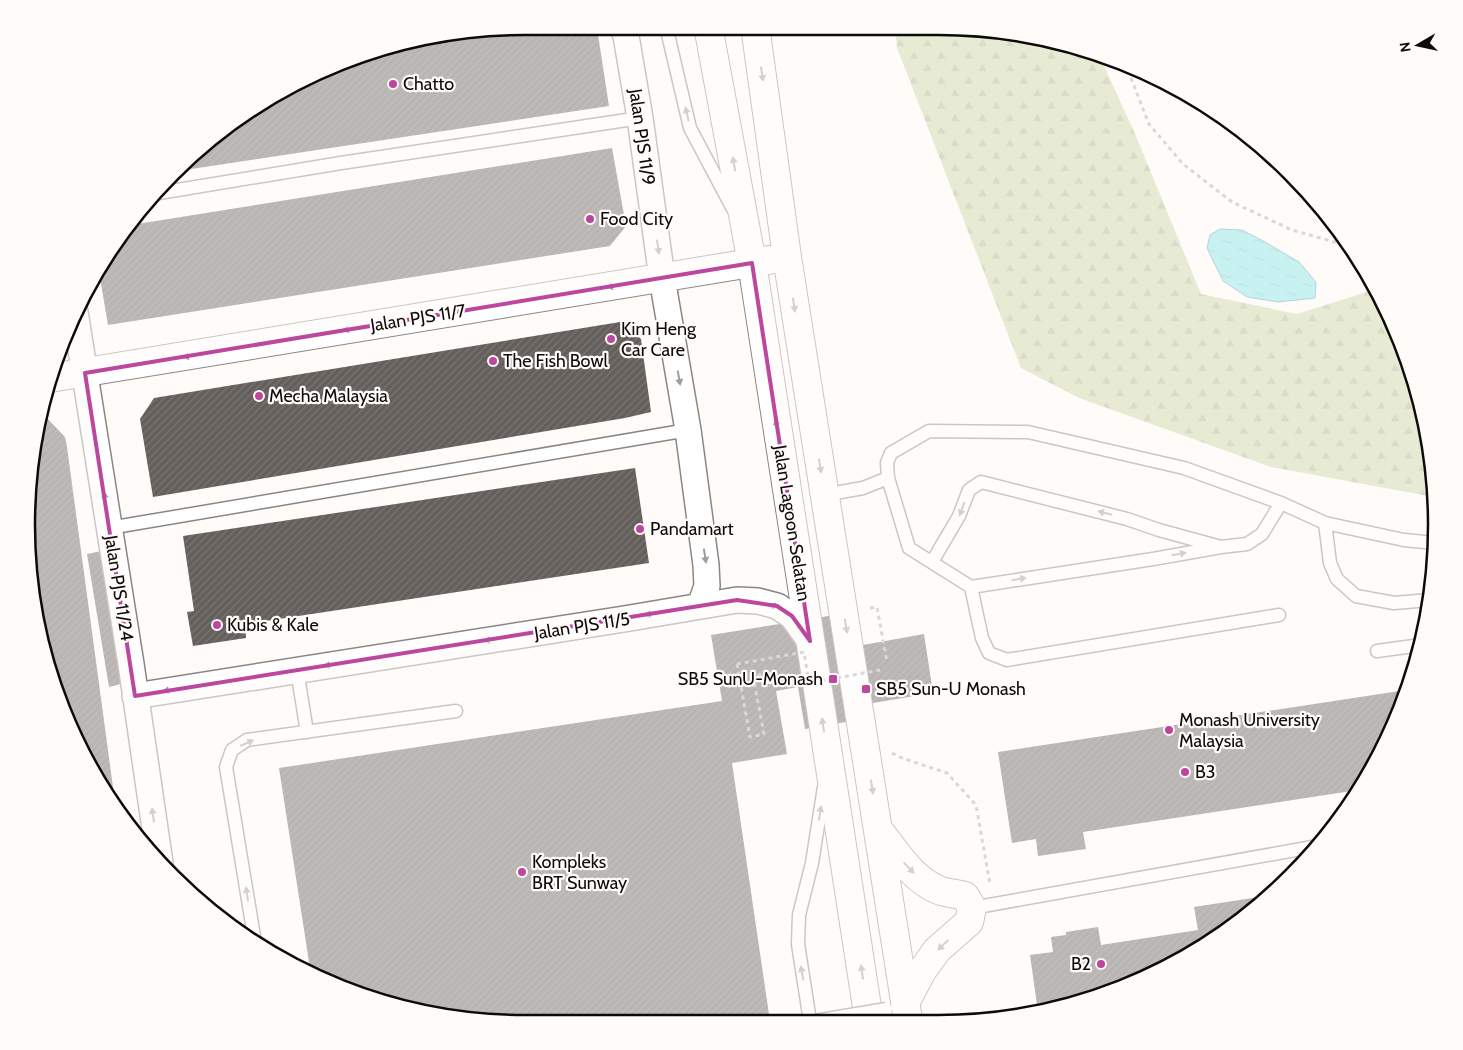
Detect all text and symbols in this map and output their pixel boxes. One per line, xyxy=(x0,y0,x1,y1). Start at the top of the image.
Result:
north arrow xyxy=(1393,20,1443,70)
text: N xyxy=(1395,41,1415,53)
one-way arrow xyxy=(758,67,766,83)
place label: Chatto xyxy=(403,73,454,95)
marker: Chatto xyxy=(387,78,399,90)
street label: Jalan PJS 11/9 xyxy=(624,86,660,187)
one-way arrow xyxy=(683,106,691,121)
one-way arrow xyxy=(729,155,737,171)
place label: Food City xyxy=(600,208,673,230)
marker: Food City xyxy=(584,213,596,225)
one-way arrow xyxy=(654,239,662,255)
one-way arrow xyxy=(606,282,622,290)
one-way arrow xyxy=(791,298,799,314)
street label: Jalan PJS 11/7 xyxy=(368,300,467,337)
place label: Kim Heng Car Care xyxy=(621,318,697,361)
one-way arrow xyxy=(342,326,358,334)
marker: Kim Heng Car Care xyxy=(605,333,617,345)
place label: The Fish Bowl xyxy=(503,350,608,372)
one-way arrow xyxy=(182,352,198,360)
marker: The Fish Bowl xyxy=(487,355,499,367)
one-way arrow xyxy=(676,370,684,386)
place label: Mecha Malaysia xyxy=(269,385,388,407)
marker: Mecha Malaysia xyxy=(253,390,265,402)
one-way arrow xyxy=(773,418,781,434)
street label: Jalan Lagoon Selatan xyxy=(769,442,815,603)
one-way arrow xyxy=(816,458,824,474)
one-way arrow xyxy=(100,490,108,506)
one-way arrow xyxy=(958,501,965,516)
one-way arrow xyxy=(1098,509,1113,517)
place label: Pandamart xyxy=(650,518,734,540)
marker: Pandamart xyxy=(634,523,646,535)
street label: Jalan PJS 11/24 xyxy=(100,533,138,643)
one-way arrow xyxy=(701,548,709,564)
one-way arrow xyxy=(1172,550,1188,558)
one-way arrow xyxy=(1011,575,1027,583)
one-way arrow xyxy=(769,603,783,611)
street label: Jalan PJS 11/5 xyxy=(531,608,632,645)
one-way arrow xyxy=(644,611,660,619)
place label: Kubis & Kale xyxy=(227,614,319,636)
marker: Kubis & Kale xyxy=(211,619,223,631)
one-way arrow xyxy=(842,619,850,635)
one-way arrow xyxy=(483,636,499,644)
one-way arrow xyxy=(323,661,339,669)
place label: SB5 SunU-Monash xyxy=(678,668,823,690)
marker: SB5 SunU-Monash xyxy=(827,673,839,685)
place label: SB5 Sun-U Monash xyxy=(876,678,1026,700)
marker: SB5 Sun-U Monash xyxy=(860,683,872,695)
one-way arrow xyxy=(162,687,178,695)
place label: Monash University Malaysia xyxy=(1179,709,1320,752)
one-way arrow xyxy=(819,717,827,733)
marker: Monash University Malaysia xyxy=(1163,724,1175,736)
one-way arrow xyxy=(240,738,254,746)
place label: B3 xyxy=(1195,761,1215,783)
marker: B3 xyxy=(1179,766,1191,778)
one-way arrow xyxy=(868,779,876,795)
one-way arrow xyxy=(816,805,824,821)
one-way arrow xyxy=(149,807,157,823)
place label: Kompleks BRT Sunway xyxy=(532,851,627,894)
one-way arrow xyxy=(903,862,915,874)
marker: Kompleks BRT Sunway xyxy=(516,866,528,878)
one-way arrow xyxy=(243,885,251,901)
one-way arrow xyxy=(937,939,949,951)
place label: B2 xyxy=(1071,953,1091,975)
marker: B2 xyxy=(1095,958,1107,970)
one-way arrow xyxy=(798,964,806,980)
one-way arrow xyxy=(858,964,866,980)

